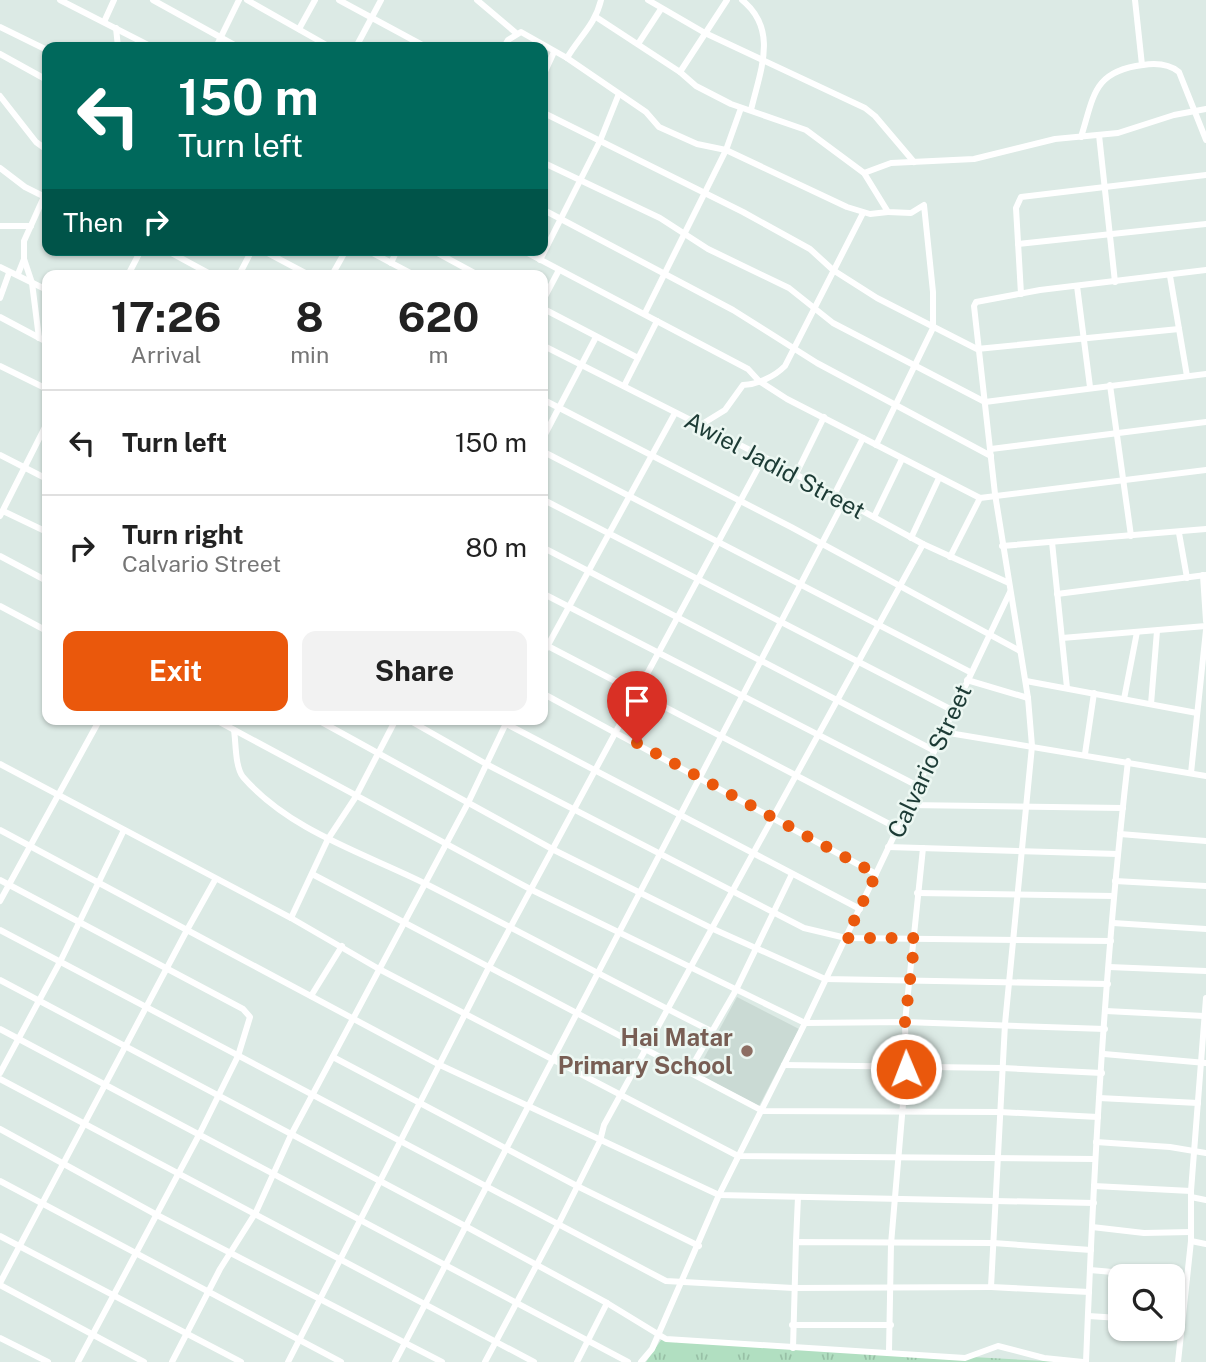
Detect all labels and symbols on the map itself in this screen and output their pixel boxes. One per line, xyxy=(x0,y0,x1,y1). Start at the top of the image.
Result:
street label: Awiel Jadid Street xyxy=(680,406,870,524)
pin xyxy=(607,671,667,743)
street label: Calvario Street xyxy=(881,680,977,842)
place label: Hai Matar Primary School xyxy=(558,1023,733,1079)
position arrow xyxy=(869,1032,943,1106)
marker: Hai Matar Primary School xyxy=(739,1043,755,1059)

